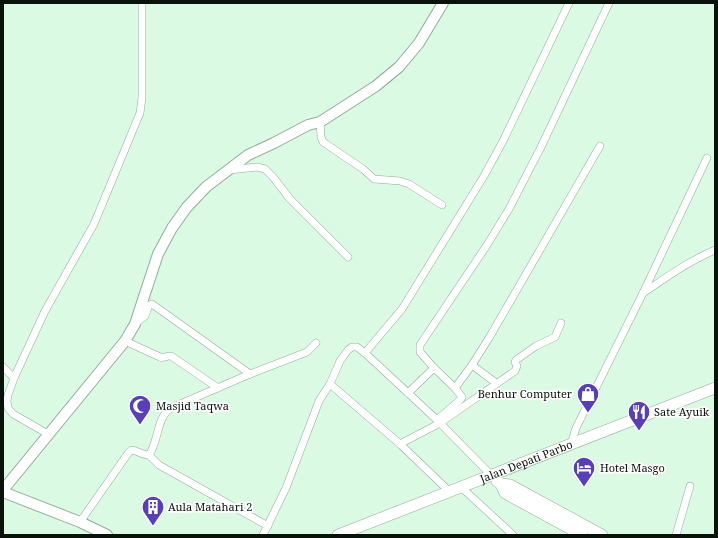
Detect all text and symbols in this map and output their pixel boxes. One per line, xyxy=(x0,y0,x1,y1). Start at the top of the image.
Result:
shop icon: Benhur Computer xyxy=(575,381,601,414)
place label: Benhur Computer xyxy=(478,386,573,401)
mosque icon: Masjid Taqwa xyxy=(127,393,153,426)
place label: Masjid Taqwa xyxy=(156,398,229,413)
restaurant icon: Sate Ayuik xyxy=(626,399,652,432)
place label: Sate Ayuik xyxy=(654,404,710,419)
street label: Jalan Depati Parbo xyxy=(477,436,574,486)
hotel icon: Hotel Masgo xyxy=(571,455,597,488)
place label: Hotel Masgo xyxy=(600,460,665,475)
building icon: Aula Matahari 2 xyxy=(140,494,166,527)
place label: Aula Matahari 2 xyxy=(168,499,252,514)

